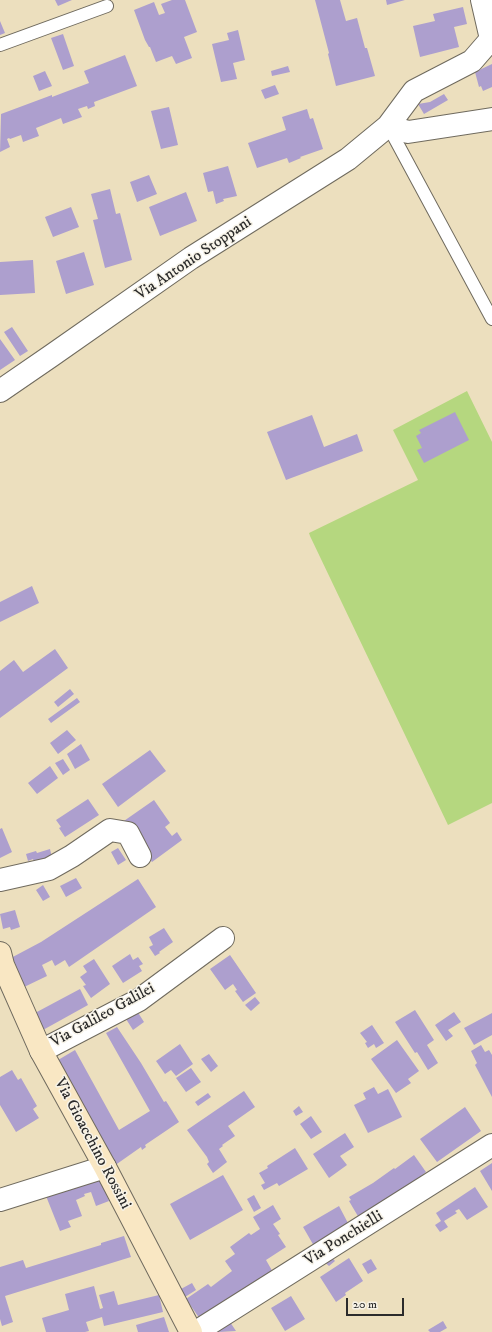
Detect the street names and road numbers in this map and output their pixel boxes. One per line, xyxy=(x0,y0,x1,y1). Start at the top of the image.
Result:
street label: Via Antonio Stoppani xyxy=(132,213,256,305)
street label: Via Galileo Galilei xyxy=(47,979,159,1053)
street label: Via Gioacchino Rossini xyxy=(49,1075,135,1213)
street label: Via Ponchielli xyxy=(301,1207,387,1271)

